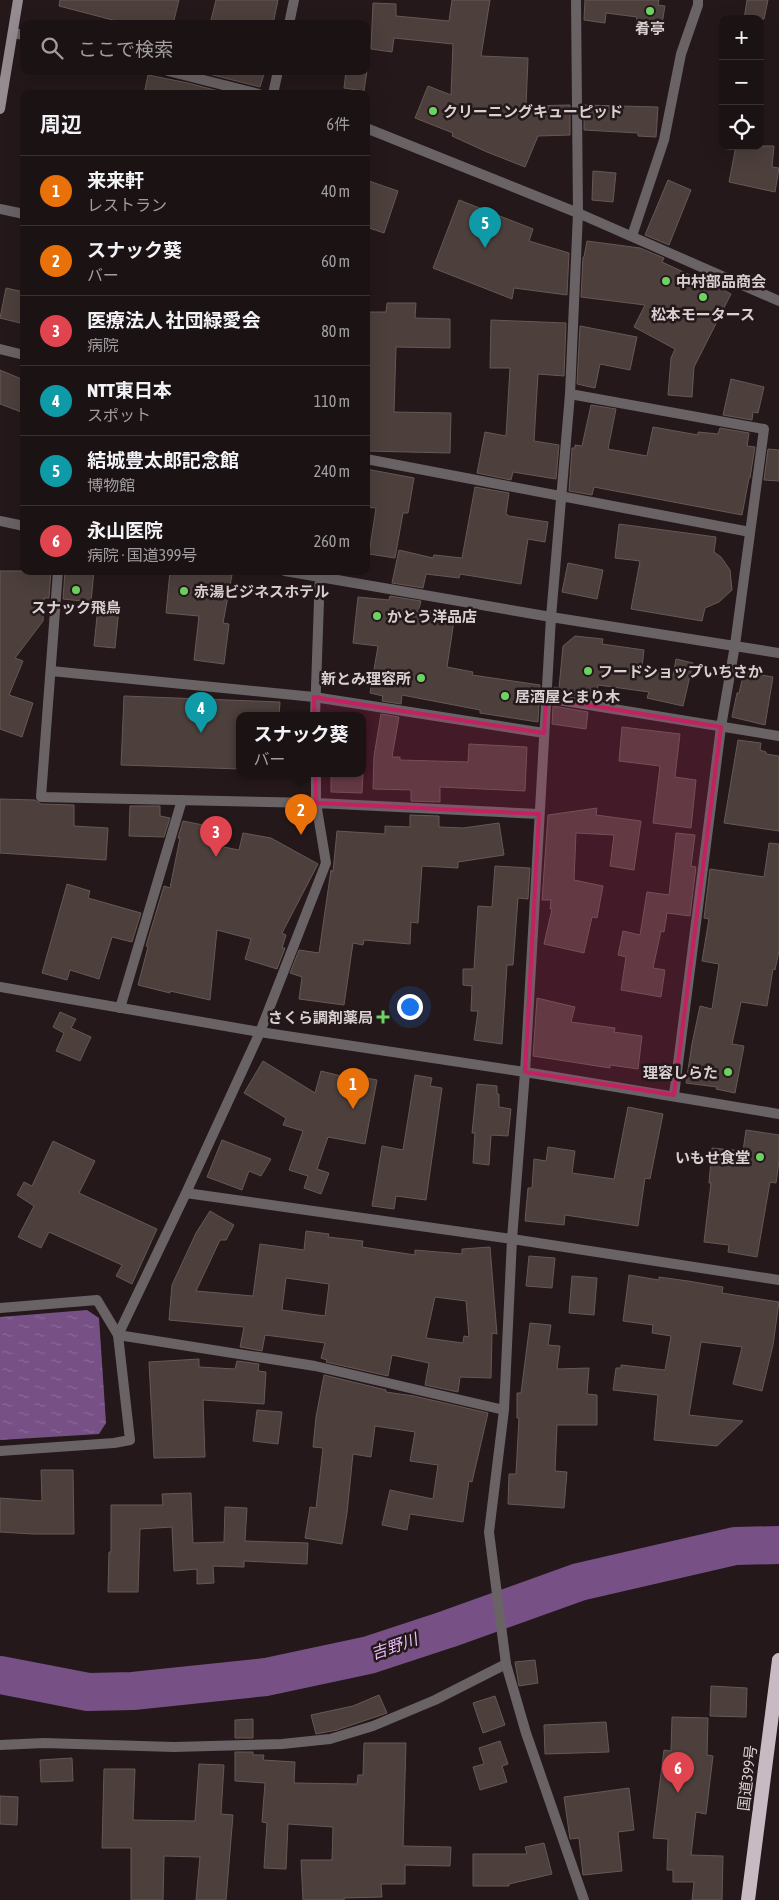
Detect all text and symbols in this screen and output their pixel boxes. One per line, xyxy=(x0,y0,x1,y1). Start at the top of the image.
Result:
marker: 肴亭 xyxy=(644,5,656,17)
map controls xyxy=(719,15,764,150)
button: + xyxy=(719,15,764,60)
search box xyxy=(20,20,370,75)
place label: 肴亭 xyxy=(635,20,665,37)
icon: search xyxy=(38,34,66,62)
text: ここで検索 xyxy=(78,38,173,60)
button: − xyxy=(719,60,764,105)
place label: クリーニングキューピッド xyxy=(443,103,623,120)
marker: クリーニングキューピッド xyxy=(427,105,439,117)
button: locate xyxy=(719,105,764,150)
text: 周辺 xyxy=(40,112,82,136)
text: 6件 xyxy=(326,115,350,133)
text: 来来軒 xyxy=(87,169,144,191)
text: 1 xyxy=(52,182,60,200)
text: 40 m xyxy=(321,182,350,200)
text: レストラン xyxy=(87,196,167,214)
pin: 5 xyxy=(469,207,501,248)
text: スナック葵 xyxy=(87,239,182,261)
text: 2 xyxy=(52,252,60,270)
text: 60 m xyxy=(321,252,350,270)
text: バー xyxy=(87,266,119,284)
place label: 中村部品商会 xyxy=(676,273,766,290)
marker: 中村部品商会 xyxy=(660,275,672,287)
marker: 松本モータース xyxy=(697,291,709,303)
place label: 松本モータース xyxy=(651,306,755,323)
text: 医療法人 社団緑愛会 xyxy=(87,309,261,331)
text: 3 xyxy=(52,322,60,340)
text: 80 m xyxy=(321,322,350,340)
text: 病院 xyxy=(87,336,119,354)
text: NTT東日本 xyxy=(87,379,172,401)
text: 4 xyxy=(52,392,60,410)
text: 110 m xyxy=(314,392,350,410)
text: スポット xyxy=(87,406,151,424)
text: 結城豊太郎記念館 xyxy=(87,449,239,471)
text: 5 xyxy=(52,462,60,480)
text: 240 m xyxy=(314,462,350,480)
text: 博物館 xyxy=(87,476,135,494)
text: 永山医院 xyxy=(87,519,163,541)
text: 6 xyxy=(52,532,60,550)
text: 260 m xyxy=(314,532,350,550)
text: 病院 · 国道399号 xyxy=(87,546,197,564)
place label: 赤湯ビジネスホテル xyxy=(194,583,329,600)
marker: スナック飛鳥 xyxy=(70,584,82,596)
marker: 赤湯ビジネスホテル xyxy=(178,585,190,597)
place label: スナック飛鳥 xyxy=(31,599,121,616)
place label: かとう洋品店 xyxy=(387,608,477,625)
marker: かとう洋品店 xyxy=(371,610,383,622)
place label: フードショップいちさか xyxy=(598,663,763,680)
marker: フードショップいちさか xyxy=(582,665,594,677)
place label: 新とみ理容所 xyxy=(321,670,411,687)
marker: 新とみ理容所 xyxy=(415,672,427,684)
place label: 居酒屋とまり木 xyxy=(515,688,620,705)
marker: 居酒屋とまり木 xyxy=(499,690,511,702)
pin: 4 xyxy=(185,692,217,733)
popup xyxy=(236,712,366,777)
text: スナック葵 xyxy=(253,723,349,745)
text: バー xyxy=(253,750,286,768)
pin: 2 xyxy=(285,794,317,835)
pin: 3 xyxy=(200,816,232,857)
your location xyxy=(397,994,423,1020)
place label: さくら調剤薬局 xyxy=(268,1009,373,1026)
marker: さくら調剤薬局 xyxy=(377,1011,389,1023)
place label: 理容しらた xyxy=(643,1064,718,1081)
marker: 理容しらた xyxy=(722,1066,734,1078)
pin: 1 xyxy=(337,1068,369,1109)
place label: いもせ食堂 xyxy=(675,1149,750,1166)
marker: いもせ食堂 xyxy=(754,1151,766,1163)
water label: 吉野川 xyxy=(368,1629,422,1662)
street label: 国道399号 xyxy=(735,1744,759,1812)
pin: 6 xyxy=(662,1752,694,1793)

